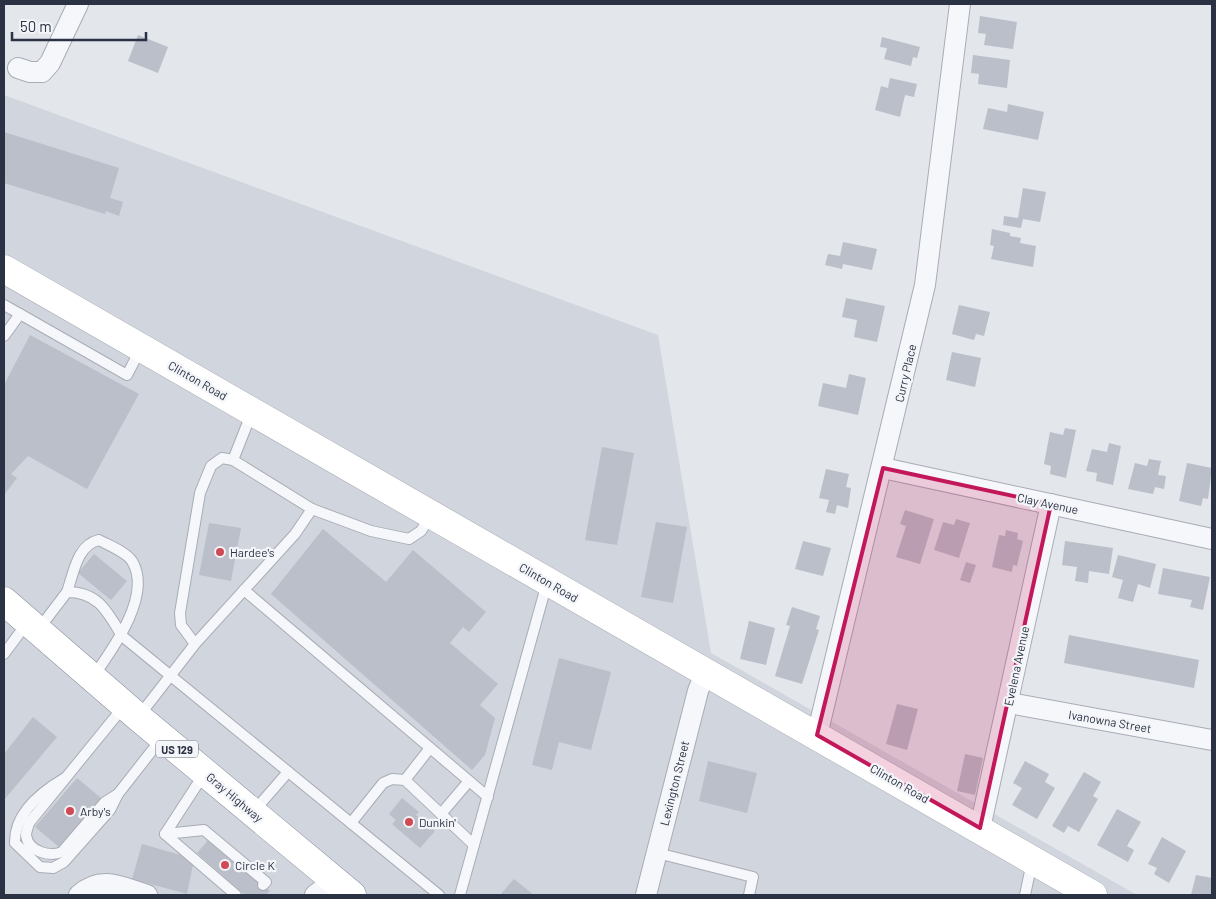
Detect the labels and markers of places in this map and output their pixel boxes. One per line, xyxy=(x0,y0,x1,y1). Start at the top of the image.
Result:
place label: Hardee's xyxy=(230,545,275,559)
marker: Hardee's xyxy=(214,546,226,558)
place label: Arby's xyxy=(80,804,111,818)
marker: Arby's xyxy=(64,805,76,817)
place label: Dunkin' xyxy=(419,815,456,829)
marker: Dunkin' xyxy=(403,816,415,828)
place label: Circle K xyxy=(235,858,275,872)
marker: Circle K xyxy=(219,859,231,871)

